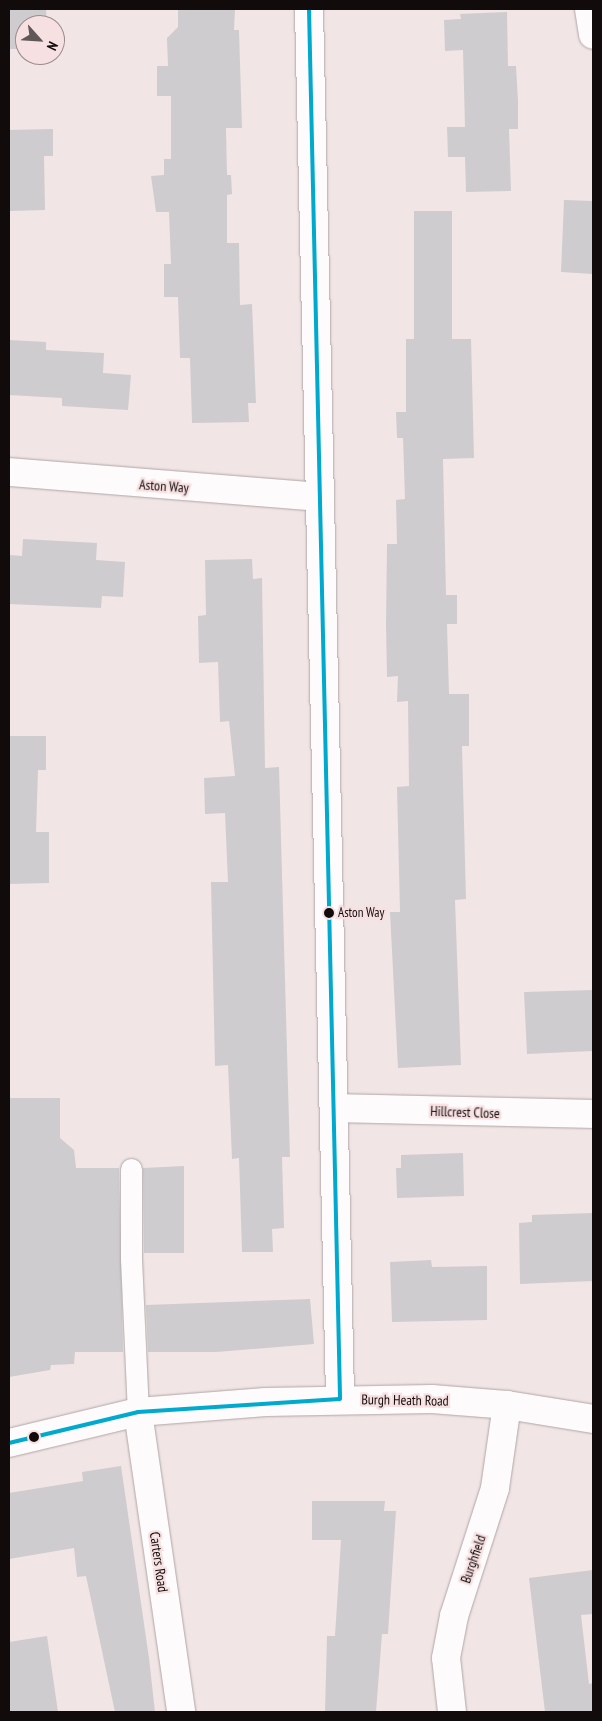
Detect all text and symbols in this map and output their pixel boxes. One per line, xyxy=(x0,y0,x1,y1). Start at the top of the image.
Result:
north arrow xyxy=(15,15,65,65)
text: N xyxy=(43,39,62,53)
street label: Aston Way xyxy=(138,476,190,496)
place label: Aston Way xyxy=(338,905,384,921)
marker: Aston Way xyxy=(324,908,334,918)
street label: Hillcrest Close xyxy=(430,1102,500,1122)
street label: Burgh Heath Road xyxy=(361,1391,449,1409)
unlabelled marker xyxy=(29,1432,39,1442)
street label: Carters Road xyxy=(146,1531,172,1593)
street label: Burghfield xyxy=(457,1533,489,1585)

